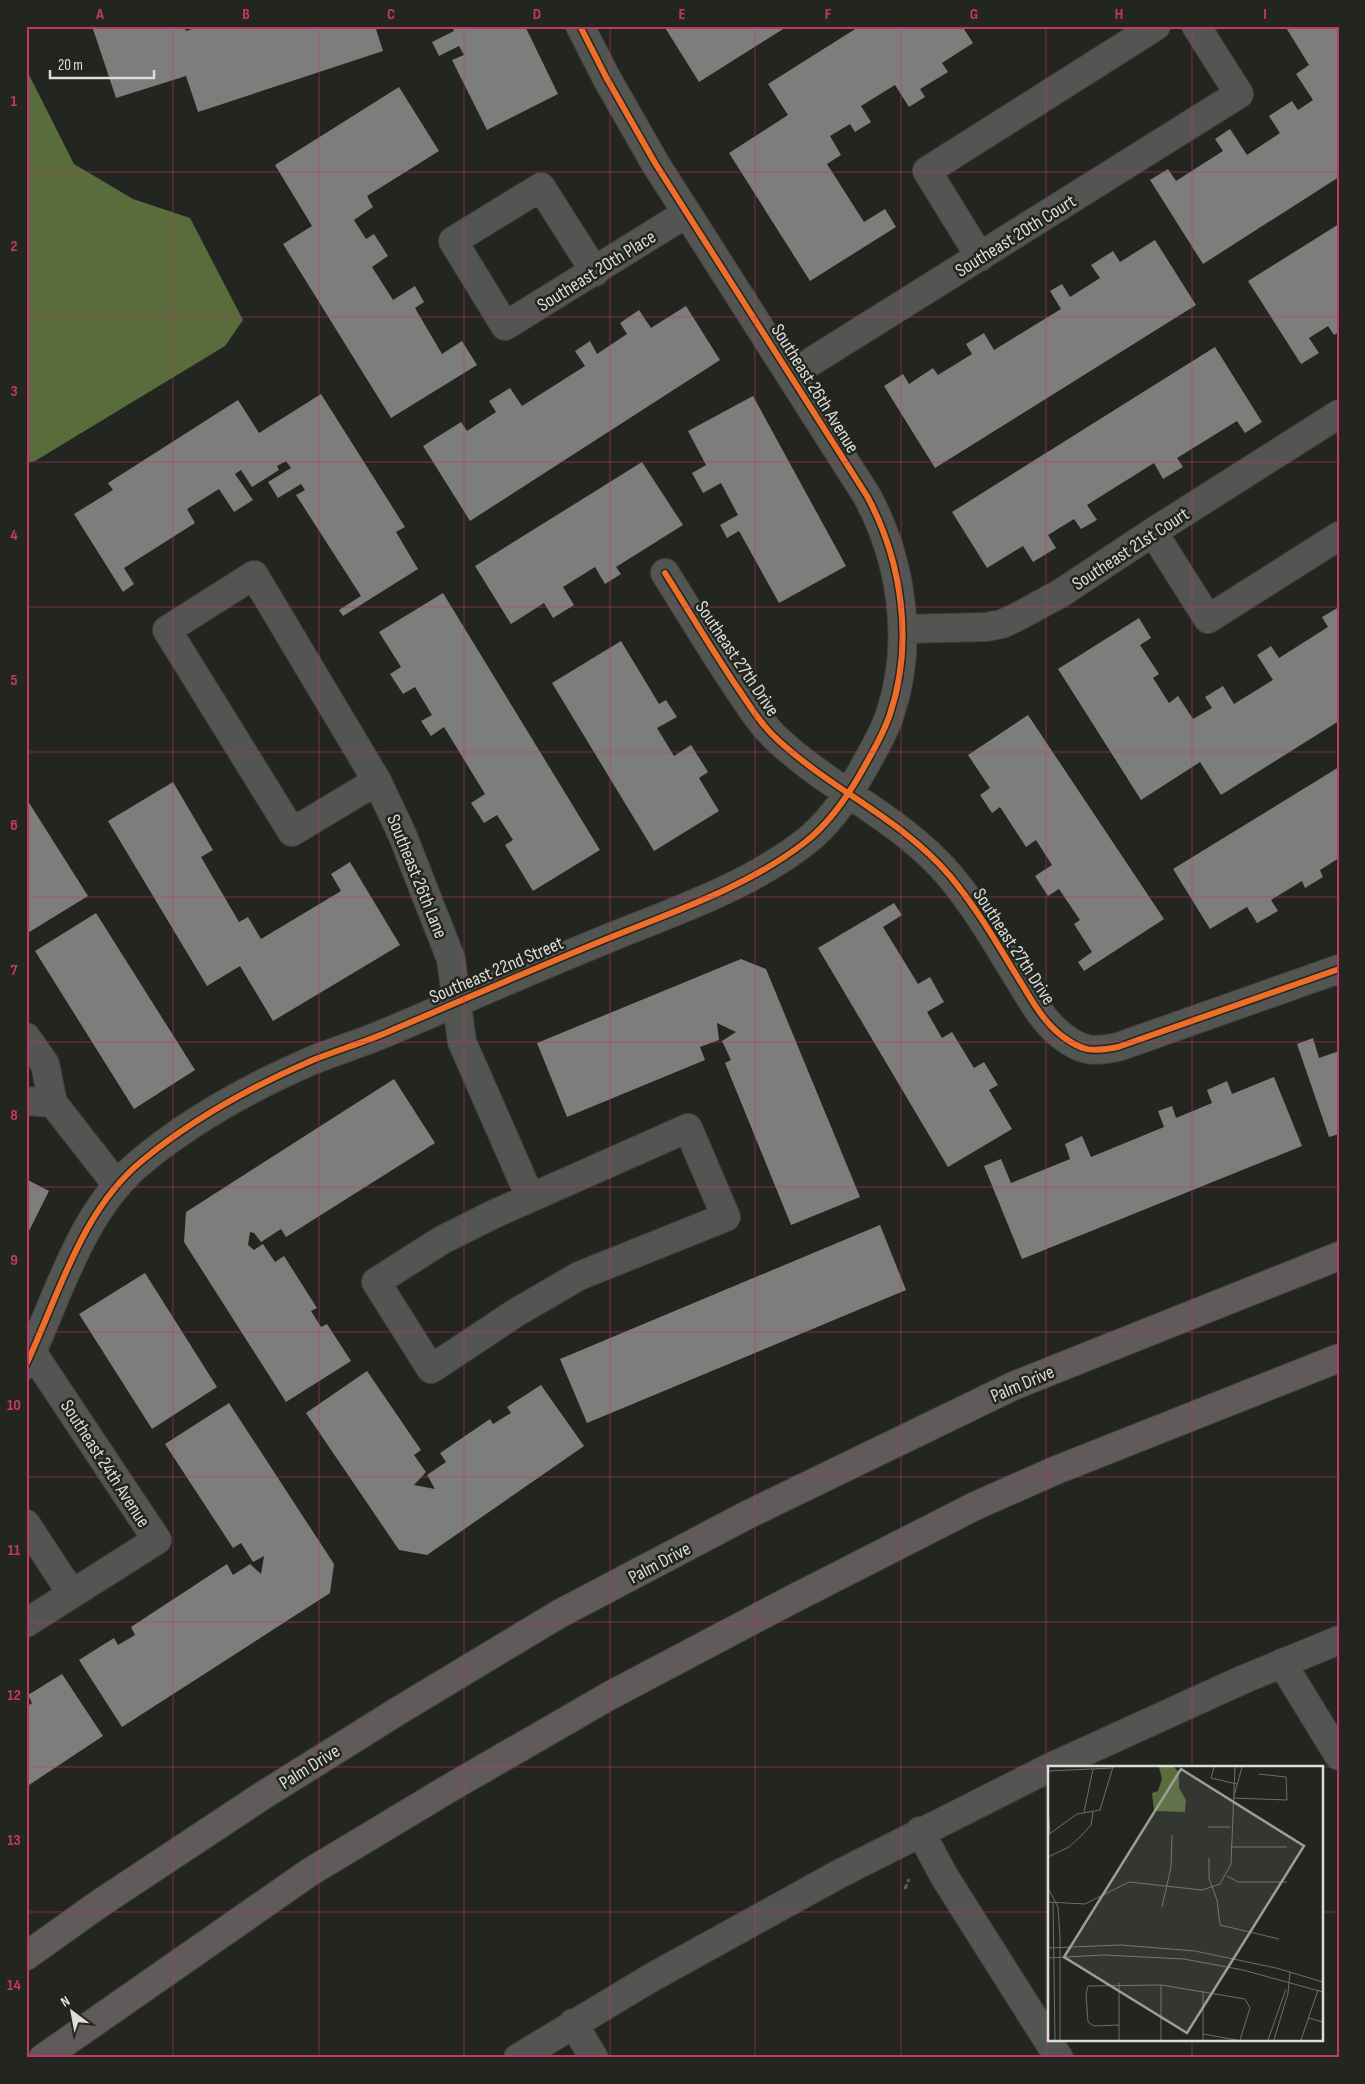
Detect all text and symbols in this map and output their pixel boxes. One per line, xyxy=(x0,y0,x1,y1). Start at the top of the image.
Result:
text: A xyxy=(95,5,104,24)
text: B xyxy=(242,5,250,24)
text: C xyxy=(387,5,395,24)
text: D xyxy=(533,5,541,24)
text: E xyxy=(679,5,686,24)
text: F xyxy=(825,5,832,24)
text: G xyxy=(970,5,978,24)
text: H xyxy=(1115,5,1123,24)
text: I xyxy=(1263,5,1267,24)
scale bar xyxy=(50,48,154,80)
text: 20 m xyxy=(58,56,83,75)
text: 1 xyxy=(11,92,18,111)
street label: Southeast 20th Court xyxy=(951,190,1081,283)
street label: Southeast 20th Place xyxy=(533,226,660,317)
text: 2 xyxy=(10,237,18,256)
street label: Southeast 26th Avenue xyxy=(766,320,864,458)
text: 3 xyxy=(10,382,18,401)
street label: Southeast 21st Court xyxy=(1068,503,1194,596)
text: 4 xyxy=(10,526,18,545)
street label: Southeast 27th Drive xyxy=(690,597,784,721)
text: 5 xyxy=(10,671,18,690)
street label: Southeast 26th Lane xyxy=(381,811,452,942)
text: 6 xyxy=(10,816,18,835)
street label: Southeast 27th Drive xyxy=(968,884,1060,1009)
street label: Southeast 22nd Street xyxy=(426,932,567,1009)
text: 7 xyxy=(11,961,18,980)
text: 8 xyxy=(10,1106,18,1125)
text: 9 xyxy=(10,1251,18,1270)
street label: Palm Drive xyxy=(987,1361,1058,1408)
text: 10 xyxy=(7,1396,21,1415)
street label: Southeast 24th Avenue xyxy=(55,1396,155,1532)
street label: Palm Drive xyxy=(625,1537,695,1589)
text: 11 xyxy=(8,1541,21,1560)
text: 12 xyxy=(7,1686,21,1705)
street label: Palm Drive xyxy=(275,1740,344,1795)
inset map xyxy=(1048,1766,1322,2042)
text: 13 xyxy=(7,1831,21,1850)
text: 14 xyxy=(7,1976,21,1995)
north arrow xyxy=(48,1986,98,2036)
text: N xyxy=(58,1992,73,2011)

